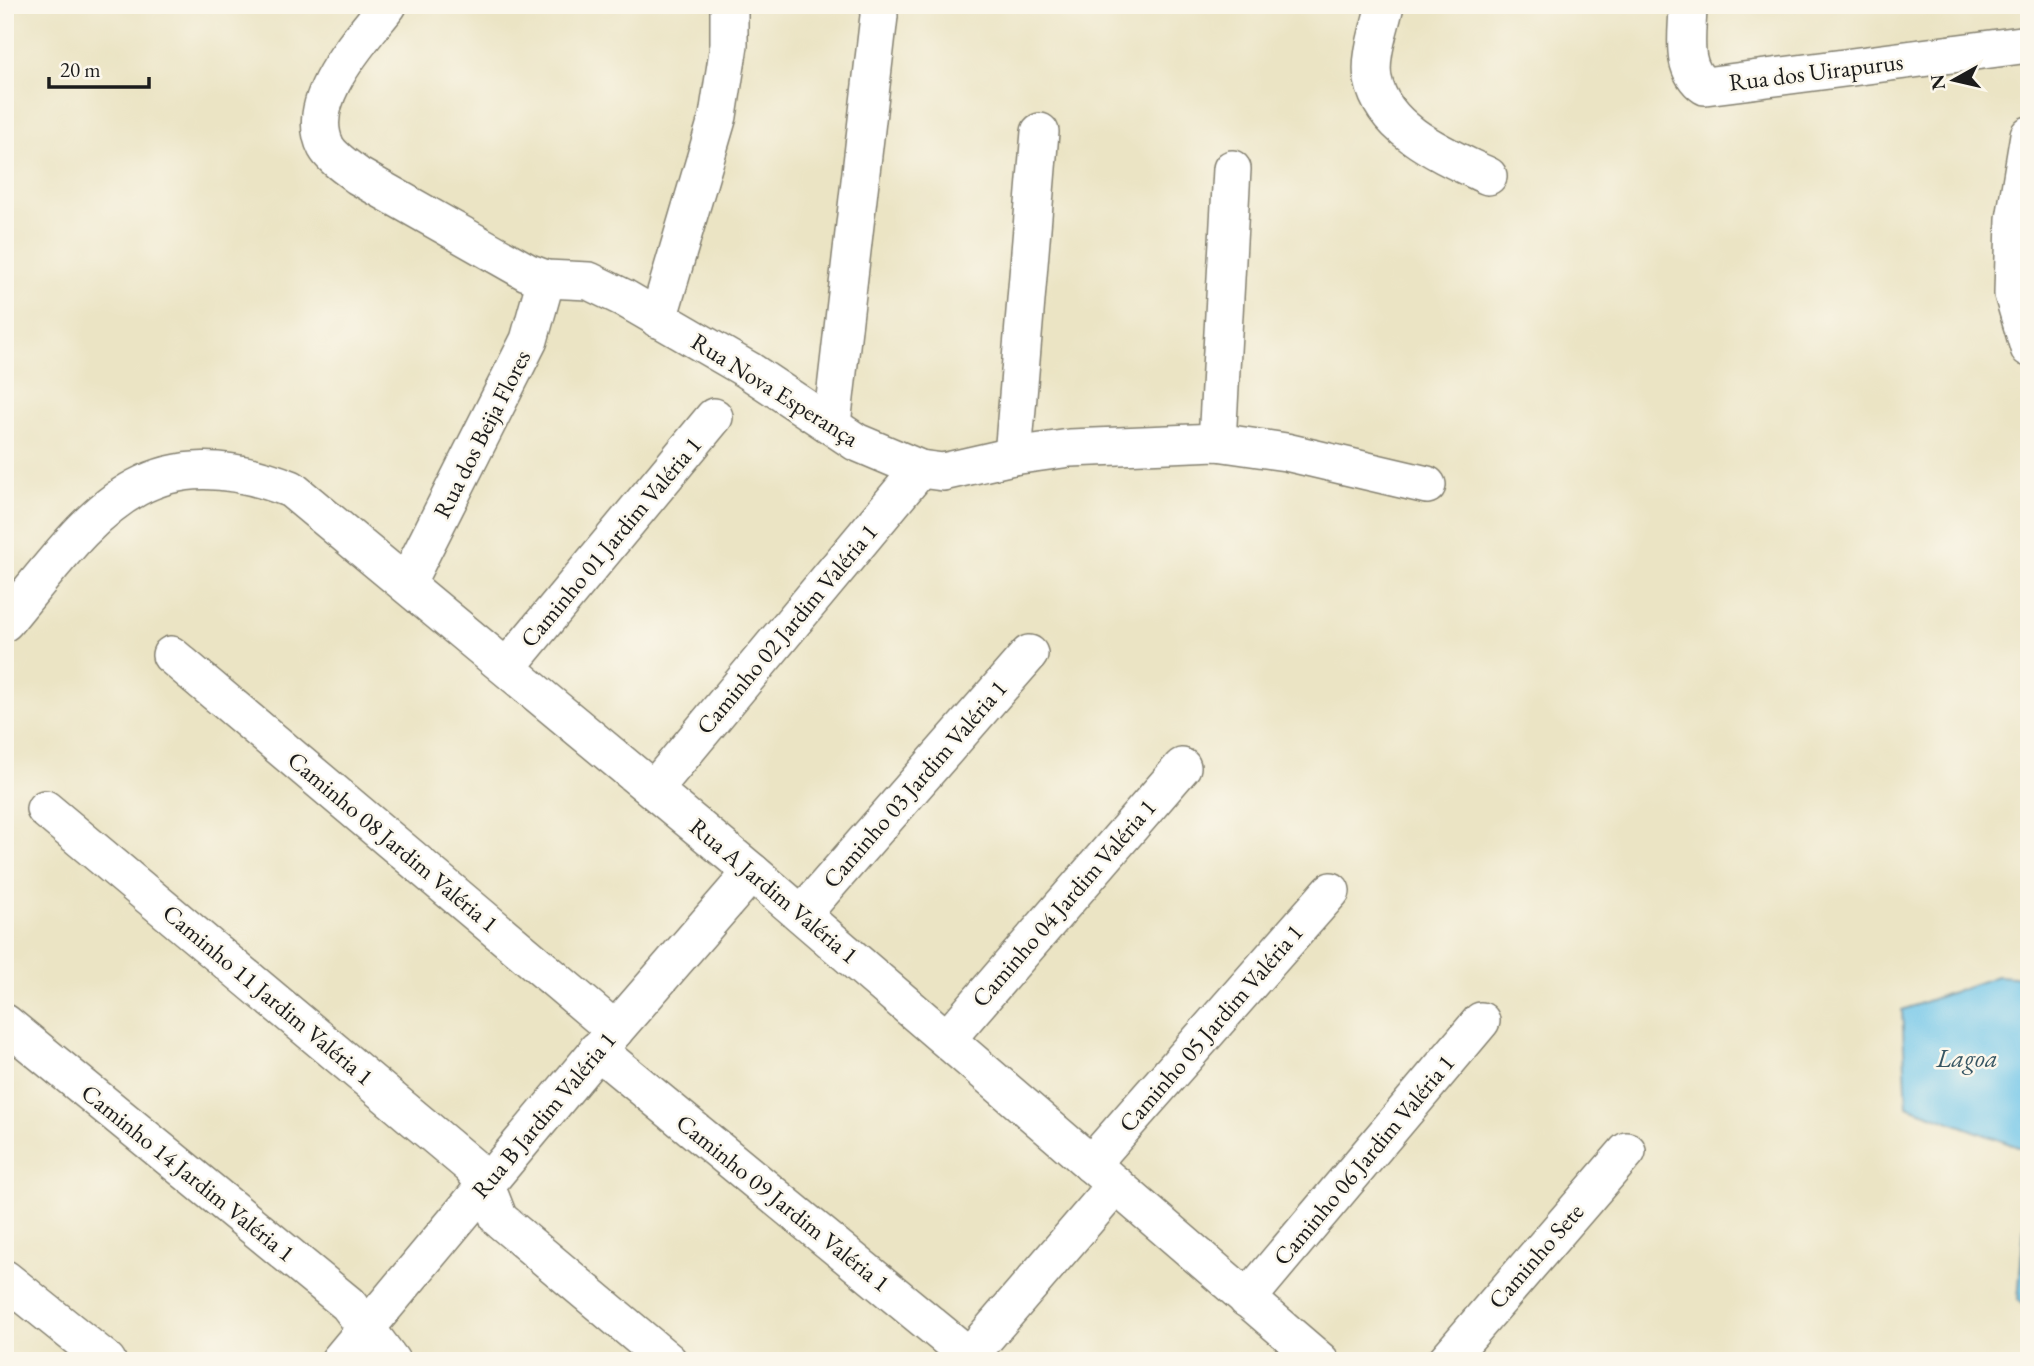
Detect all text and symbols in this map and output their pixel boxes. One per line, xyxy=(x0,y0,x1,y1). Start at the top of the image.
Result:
street label: Rua dos Uirapurus xyxy=(1727,45,1905,98)
scale bar xyxy=(49,46,149,90)
north arrow xyxy=(1918,46,1988,116)
text: 20 m xyxy=(60,56,101,83)
text: N xyxy=(1924,72,1951,92)
street label: Rua Nova Esperança xyxy=(686,326,865,454)
street label: Rua dos Beija Flores xyxy=(426,344,537,523)
street label: Caminho 01 Jardim Valéria 1 xyxy=(513,430,708,654)
street label: Caminho 02 Jardim Valéria 1 xyxy=(689,517,884,741)
street label: Caminho 03 Jardim Valéria 1 xyxy=(816,673,1014,894)
street label: Caminho 08 Jardim Valéria 1 xyxy=(281,744,505,939)
street label: Caminho 04 Jardim Valéria 1 xyxy=(965,792,1163,1013)
street label: Rua A Jardim Valéria 1 xyxy=(684,811,865,970)
street label: Caminho 11 Jardim Valéria 1 xyxy=(156,897,380,1092)
street label: Caminho 05 Jardim Valéria 1 xyxy=(1112,917,1310,1138)
street label: Rua B Jardim Valéria 1 xyxy=(465,1025,623,1205)
water label: Lagoa xyxy=(1935,1041,1998,1075)
street label: Caminho 06 Jardim Valéria 1 xyxy=(1266,1048,1461,1272)
street label: Caminho 14 Jardim Valéria 1 xyxy=(75,1077,302,1268)
street label: Caminho 09 Jardim Valéria 1 xyxy=(670,1107,897,1298)
street label: Caminho Sete xyxy=(1481,1196,1590,1315)

